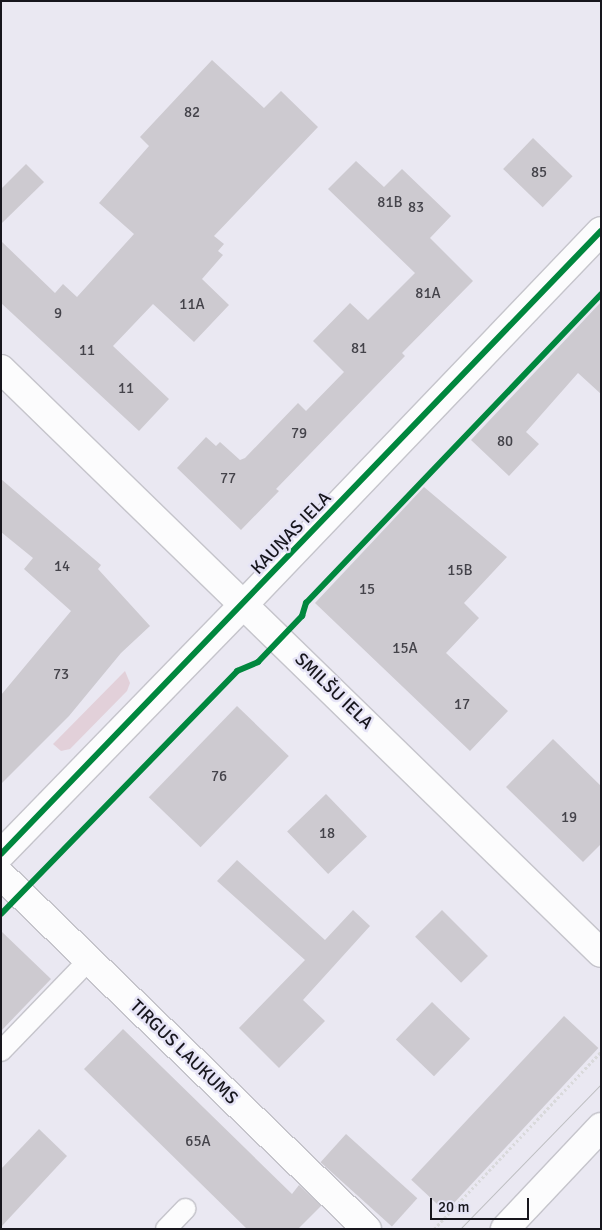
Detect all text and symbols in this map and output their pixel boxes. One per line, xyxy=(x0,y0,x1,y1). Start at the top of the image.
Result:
house number: 82 xyxy=(184,104,200,122)
house number: 85 xyxy=(531,164,547,182)
house number: 81B xyxy=(377,194,403,212)
house number: 83 xyxy=(408,199,424,217)
house number: 81A xyxy=(415,285,441,303)
house number: 11A xyxy=(179,296,205,314)
house number: 9 xyxy=(54,305,62,323)
house number: 81 xyxy=(351,340,367,358)
house number: 11 xyxy=(79,342,95,360)
house number: 11 xyxy=(118,380,134,398)
house number: 79 xyxy=(291,425,307,443)
house number: 80 xyxy=(497,433,513,451)
house number: 77 xyxy=(220,470,236,488)
street label: KAUŅAS IELA xyxy=(246,487,336,579)
house number: 14 xyxy=(54,558,70,576)
house number: 15B xyxy=(447,562,473,580)
house number: 15 xyxy=(359,581,375,599)
house number: 15A xyxy=(392,640,418,658)
street label: SMILŠU IELA xyxy=(290,648,378,734)
house number: 73 xyxy=(53,666,69,684)
house number: 17 xyxy=(454,696,470,714)
house number: 76 xyxy=(211,768,227,786)
house number: 19 xyxy=(561,809,577,827)
house number: 18 xyxy=(319,825,335,843)
street label: TIRGUS LAUKUMS xyxy=(126,995,242,1109)
house number: 65A xyxy=(185,1133,211,1151)
scale bar xyxy=(432,1188,531,1220)
text: 20 m xyxy=(438,1198,469,1216)

